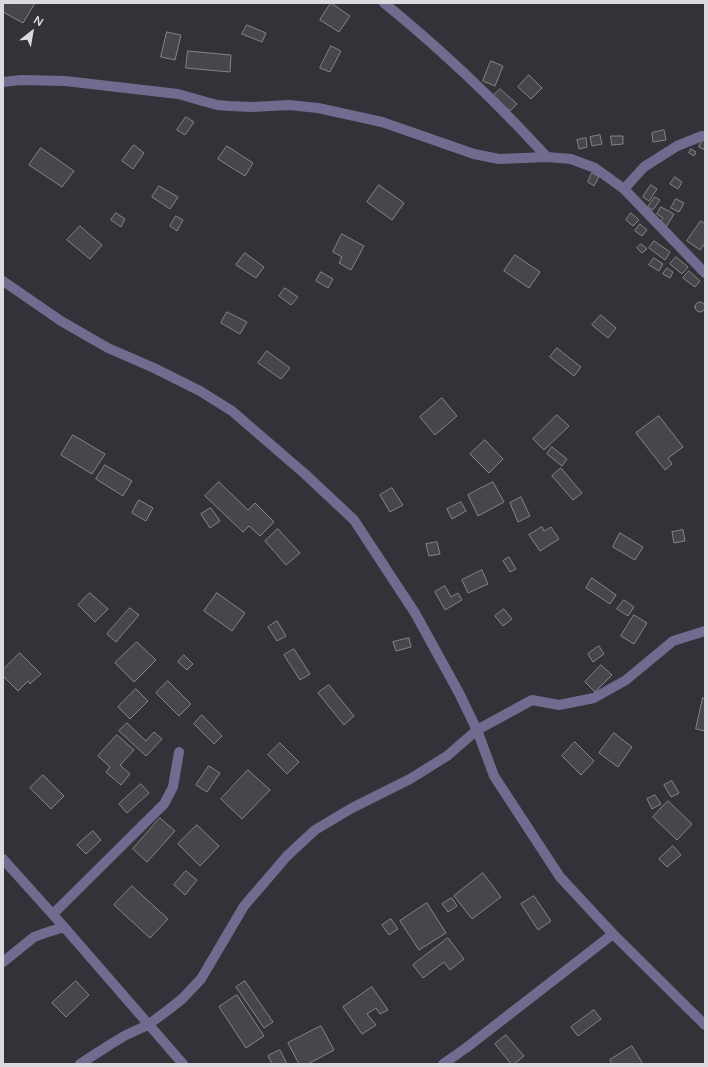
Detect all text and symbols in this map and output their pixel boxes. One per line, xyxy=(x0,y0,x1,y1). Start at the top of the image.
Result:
north arrow xyxy=(12,12,52,52)
text: N xyxy=(31,13,46,29)

